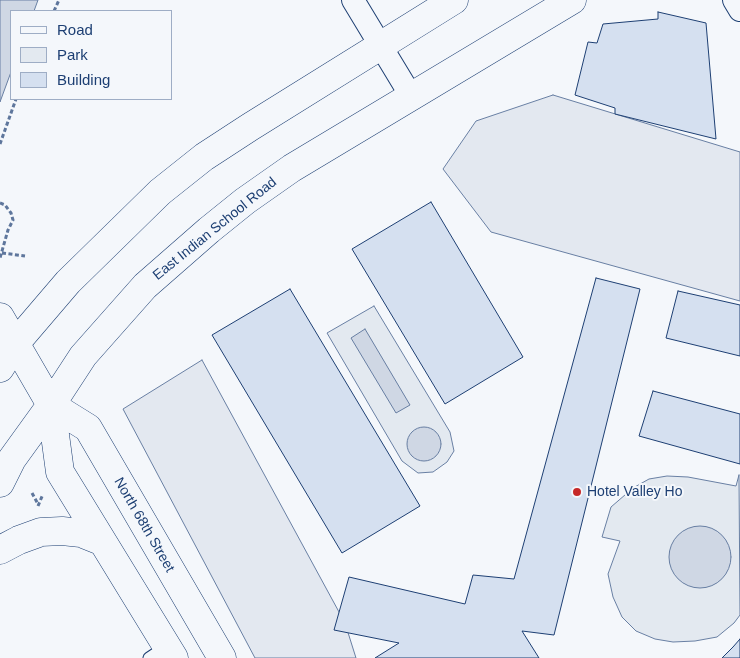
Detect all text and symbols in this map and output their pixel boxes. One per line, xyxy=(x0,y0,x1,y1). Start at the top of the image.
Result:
legend xyxy=(10,10,172,100)
text: Road xyxy=(57,21,93,38)
text: Park xyxy=(57,46,88,63)
text: Building xyxy=(57,71,110,88)
street label: East Indian School Road xyxy=(150,174,280,284)
street label: North 68th Street xyxy=(110,475,178,575)
place label: Hotel Valley Ho xyxy=(587,484,682,500)
marker: Hotel Valley Ho xyxy=(571,486,583,498)

